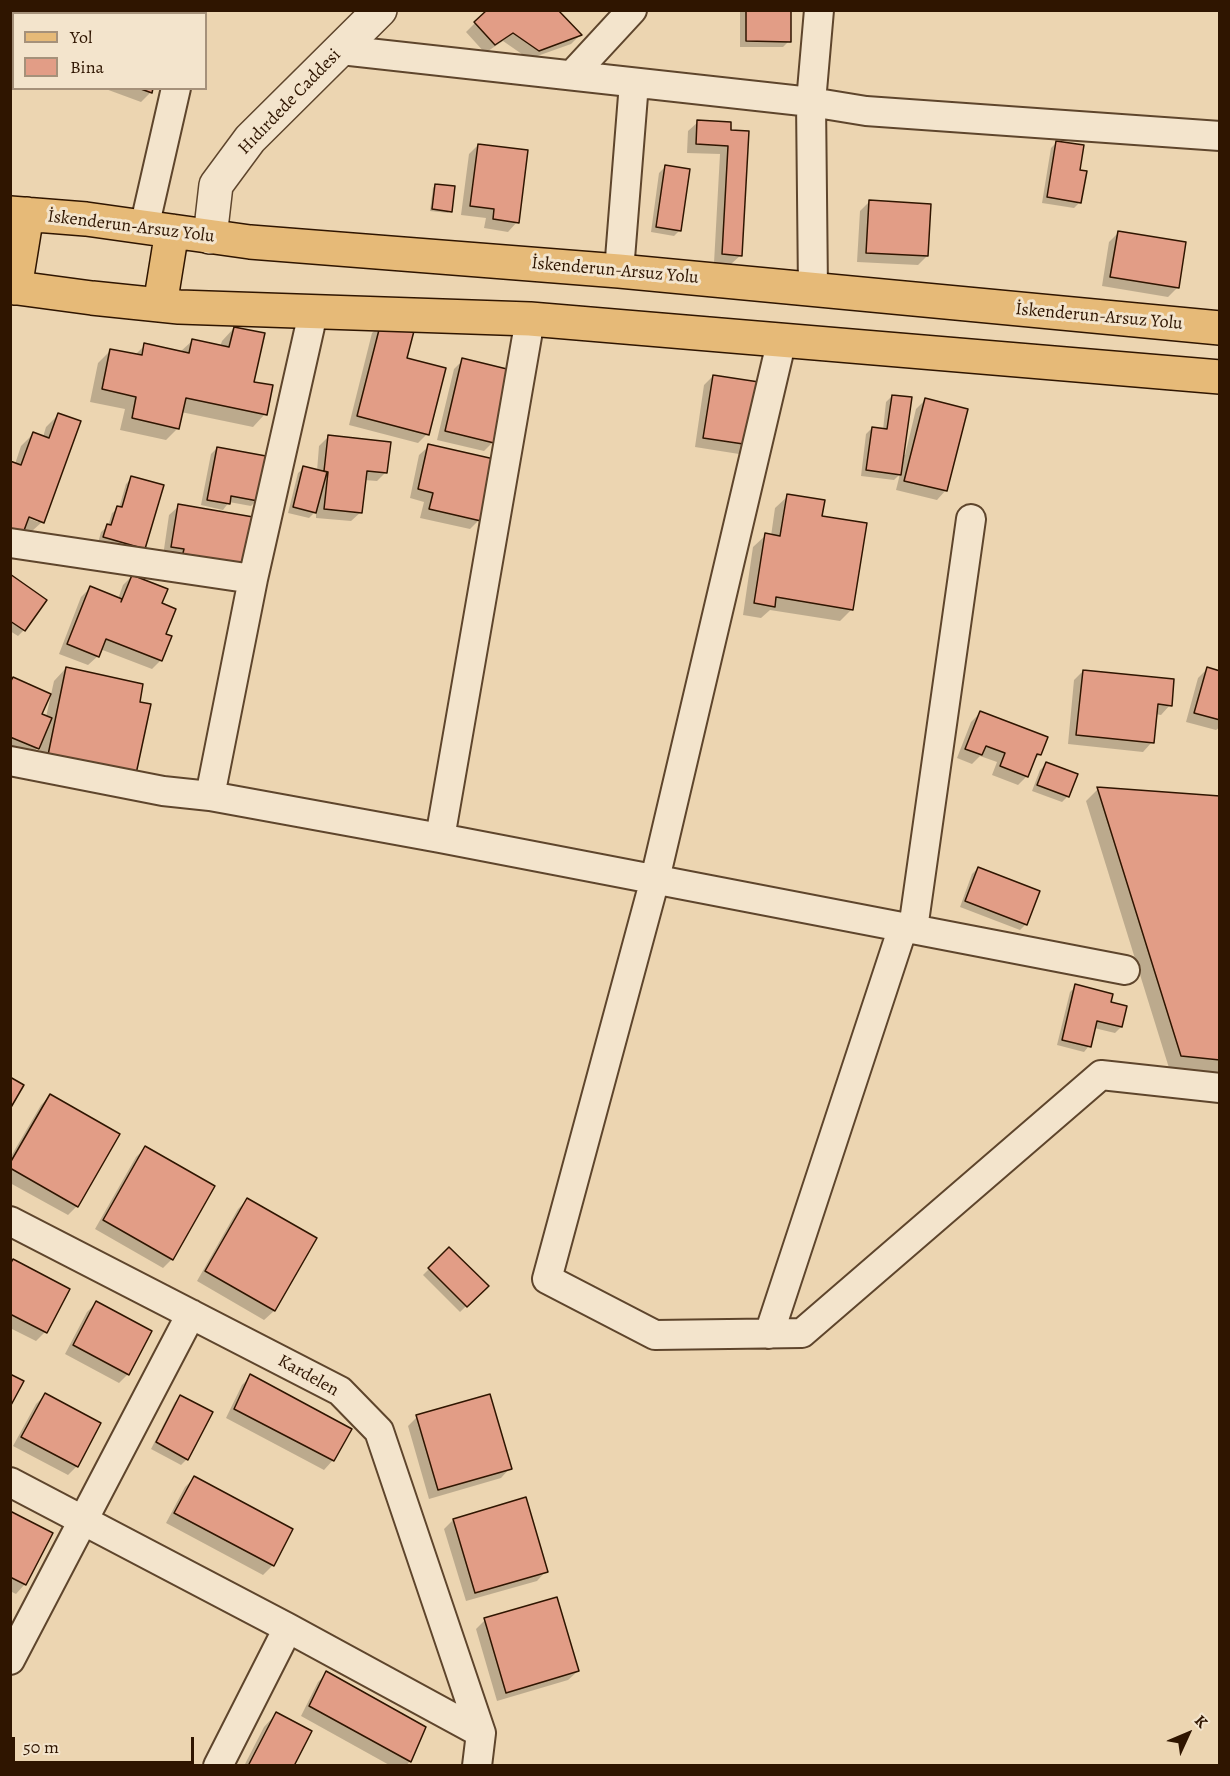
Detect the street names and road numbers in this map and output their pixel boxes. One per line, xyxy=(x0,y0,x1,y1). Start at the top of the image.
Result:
street label: Hıdırdede Caddesi xyxy=(234,45,346,159)
street label: İskenderun-Arsuz Yolu xyxy=(46,206,216,248)
street label: İskenderun-Arsuz Yolu xyxy=(530,253,700,289)
street label: İskenderun-Arsuz Yolu xyxy=(1014,299,1184,335)
street label: Kardelen xyxy=(274,1350,342,1402)

